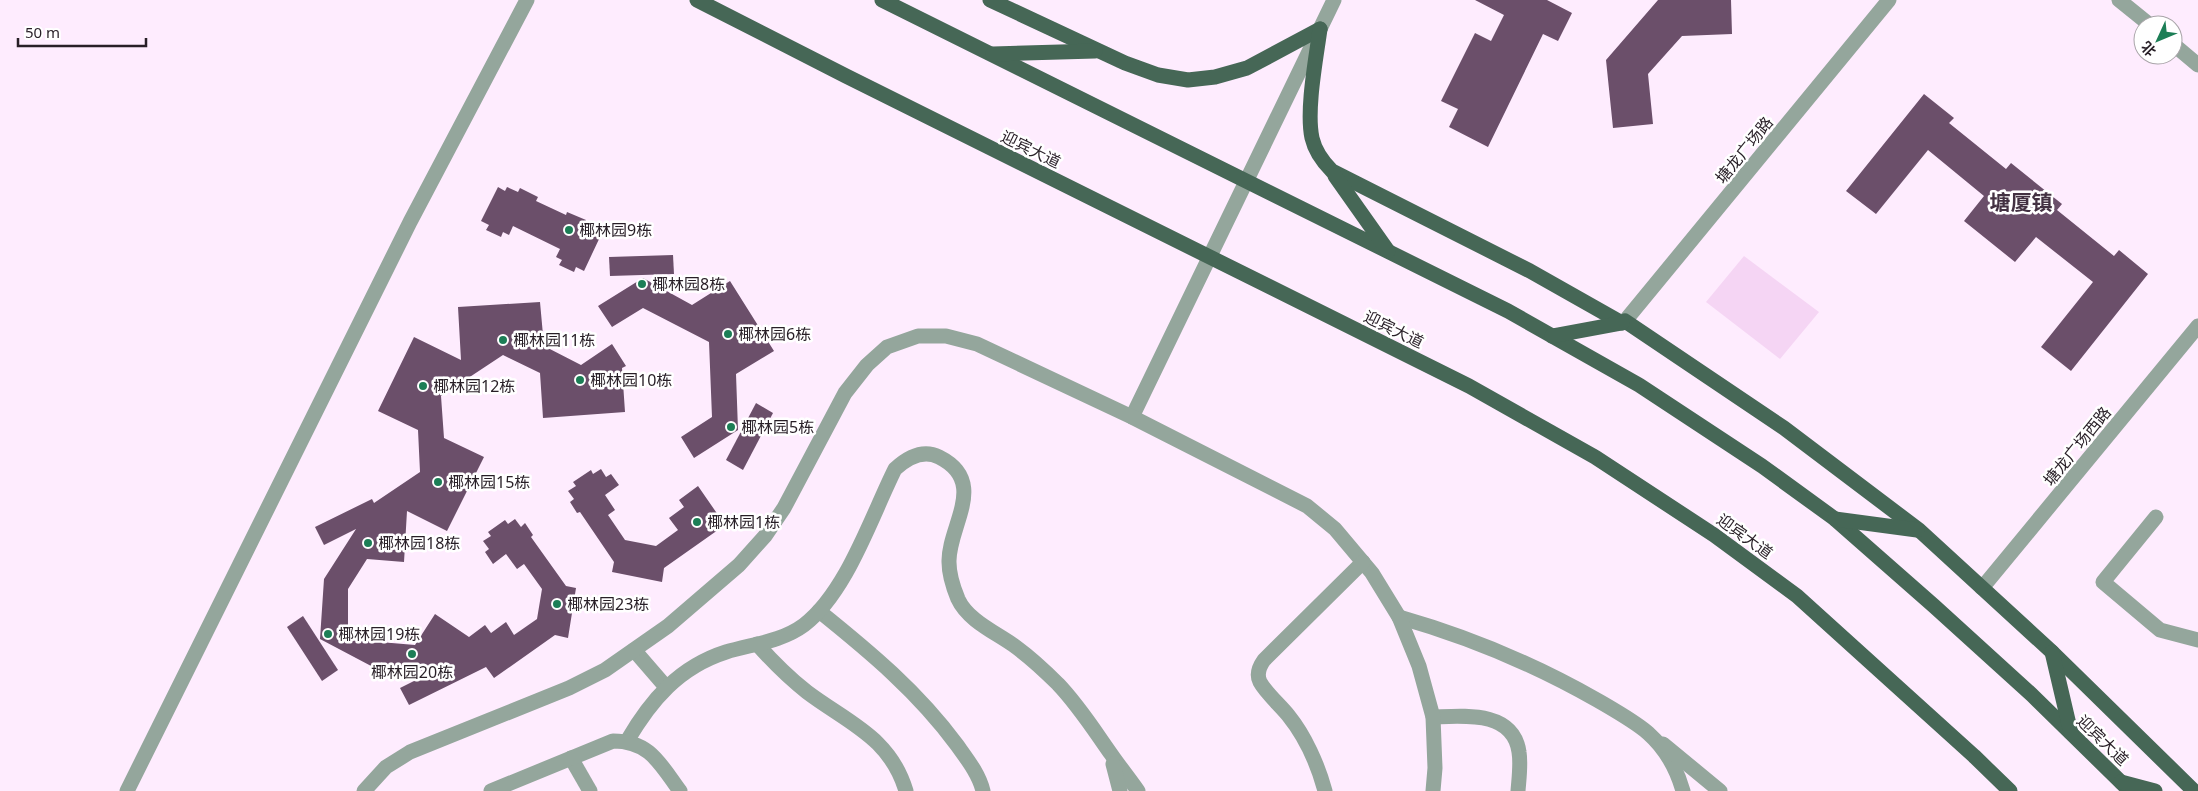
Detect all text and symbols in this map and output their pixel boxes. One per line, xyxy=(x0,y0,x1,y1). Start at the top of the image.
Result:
scale bar xyxy=(18,15,145,47)
north arrow xyxy=(2133,15,2183,65)
text: 50 m xyxy=(25,22,60,42)
text: 北 xyxy=(2137,38,2160,61)
street label: 塘龙广场路 xyxy=(1710,112,1778,188)
street label: 迎宾大道 xyxy=(997,125,1065,173)
district label: 塘厦镇 xyxy=(1990,188,2053,216)
place label: 椰林园9栋 xyxy=(579,219,652,241)
marker: 椰林园9栋 xyxy=(563,224,575,236)
place label: 椰林园8栋 xyxy=(652,273,725,295)
marker: 椰林园8栋 xyxy=(636,278,648,290)
street label: 迎宾大道 xyxy=(1360,305,1428,353)
place label: 椰林园6栋 xyxy=(738,323,811,345)
marker: 椰林园6栋 xyxy=(722,328,734,340)
place label: 椰林园11栋 xyxy=(513,329,595,351)
marker: 椰林园11栋 xyxy=(497,334,509,346)
place label: 椰林园10栋 xyxy=(590,369,672,391)
marker: 椰林园10栋 xyxy=(574,374,586,386)
place label: 椰林园12栋 xyxy=(433,375,515,397)
marker: 椰林园12栋 xyxy=(417,380,429,392)
street label: 塘龙广场西路 xyxy=(2038,402,2116,490)
place label: 椰林园5栋 xyxy=(741,416,814,438)
marker: 椰林园5栋 xyxy=(725,421,737,433)
place label: 椰林园15栋 xyxy=(448,471,530,493)
marker: 椰林园15栋 xyxy=(432,476,444,488)
street label: 迎宾大道 xyxy=(1713,508,1777,564)
place label: 椰林园1栋 xyxy=(707,511,780,533)
marker: 椰林园1栋 xyxy=(691,516,703,528)
place label: 椰林园18栋 xyxy=(378,532,460,554)
marker: 椰林园18栋 xyxy=(362,537,374,549)
place label: 椰林园23栋 xyxy=(567,593,649,615)
marker: 椰林园23栋 xyxy=(551,598,563,610)
place label: 椰林园19栋 xyxy=(338,623,420,645)
marker: 椰林园19栋 xyxy=(322,628,334,640)
marker: 椰林园20栋 xyxy=(406,648,418,660)
place label: 椰林园20栋 xyxy=(371,661,453,683)
street label: 迎宾大道 xyxy=(2072,710,2134,770)

